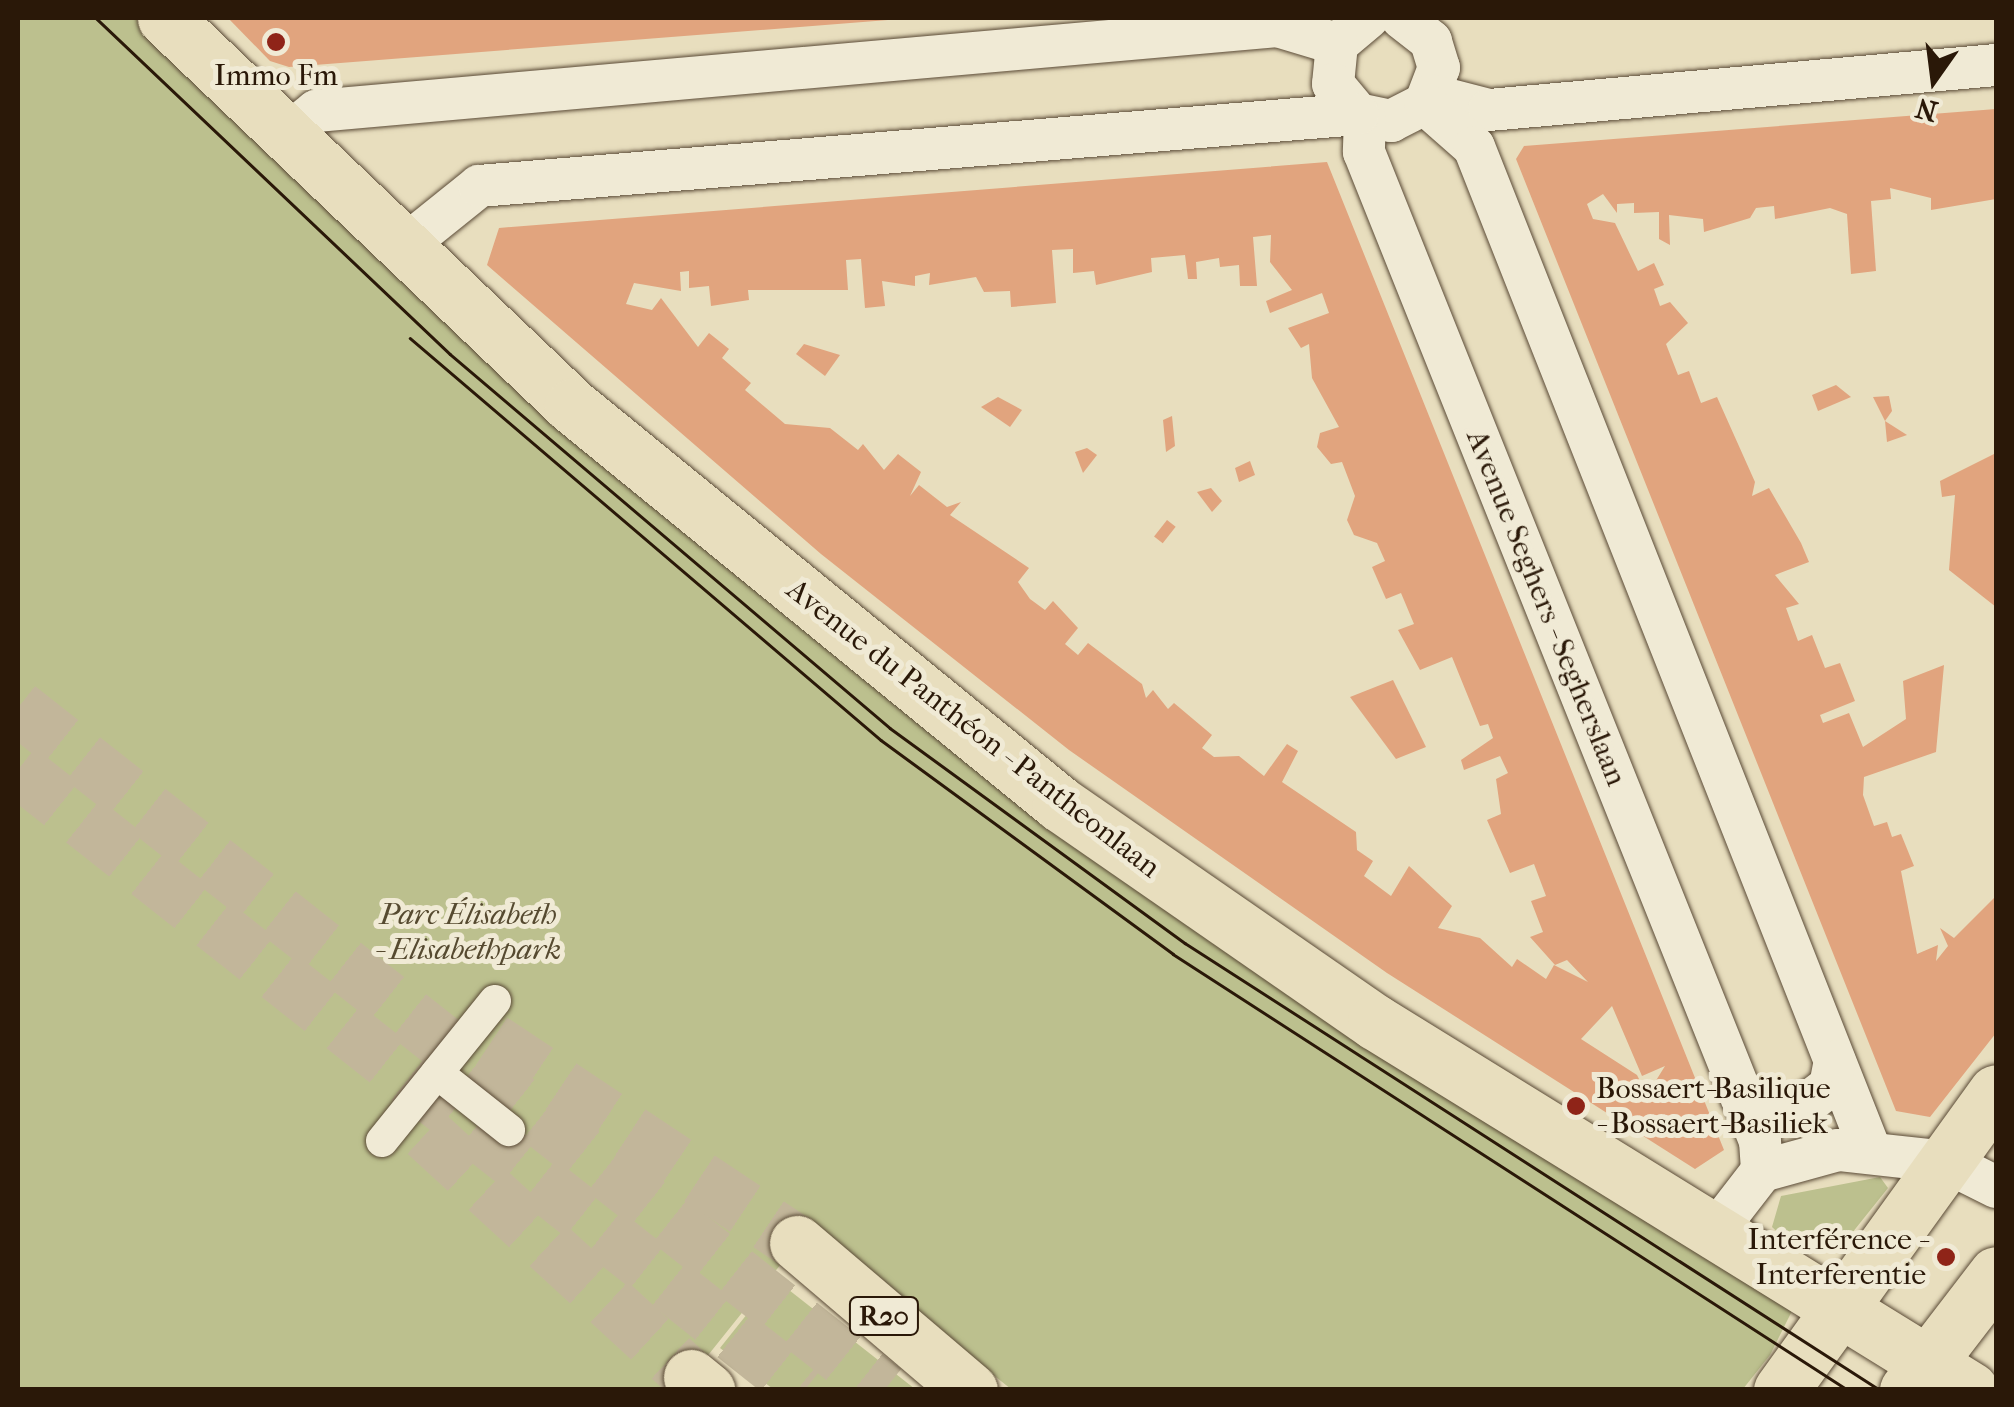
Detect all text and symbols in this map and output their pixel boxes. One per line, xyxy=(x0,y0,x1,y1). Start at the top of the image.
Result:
north arrow xyxy=(1884,30,1984,130)
marker: Immo Fm xyxy=(265,31,287,53)
place label: Immo Fm xyxy=(214,58,338,94)
text: N xyxy=(1912,91,1941,128)
street label: Avenue Seghers - Segherslaan xyxy=(1458,425,1634,791)
street label: Avenue du Panthéon - Pantheonlaan xyxy=(779,572,1167,886)
park label: Parc Élisabeth - Elisabethpark xyxy=(375,897,561,968)
place label: Bossaert-Basilique - Bossaert-Basiliek xyxy=(1596,1071,1830,1142)
marker: Bossaert-Basilique - Bossaert-Basiliek xyxy=(1565,1095,1587,1117)
place label: Interférence - Interferentie xyxy=(1748,1222,1926,1292)
marker: Interférence - Interferentie xyxy=(1935,1246,1957,1268)
road number: R20 xyxy=(846,1293,922,1339)

